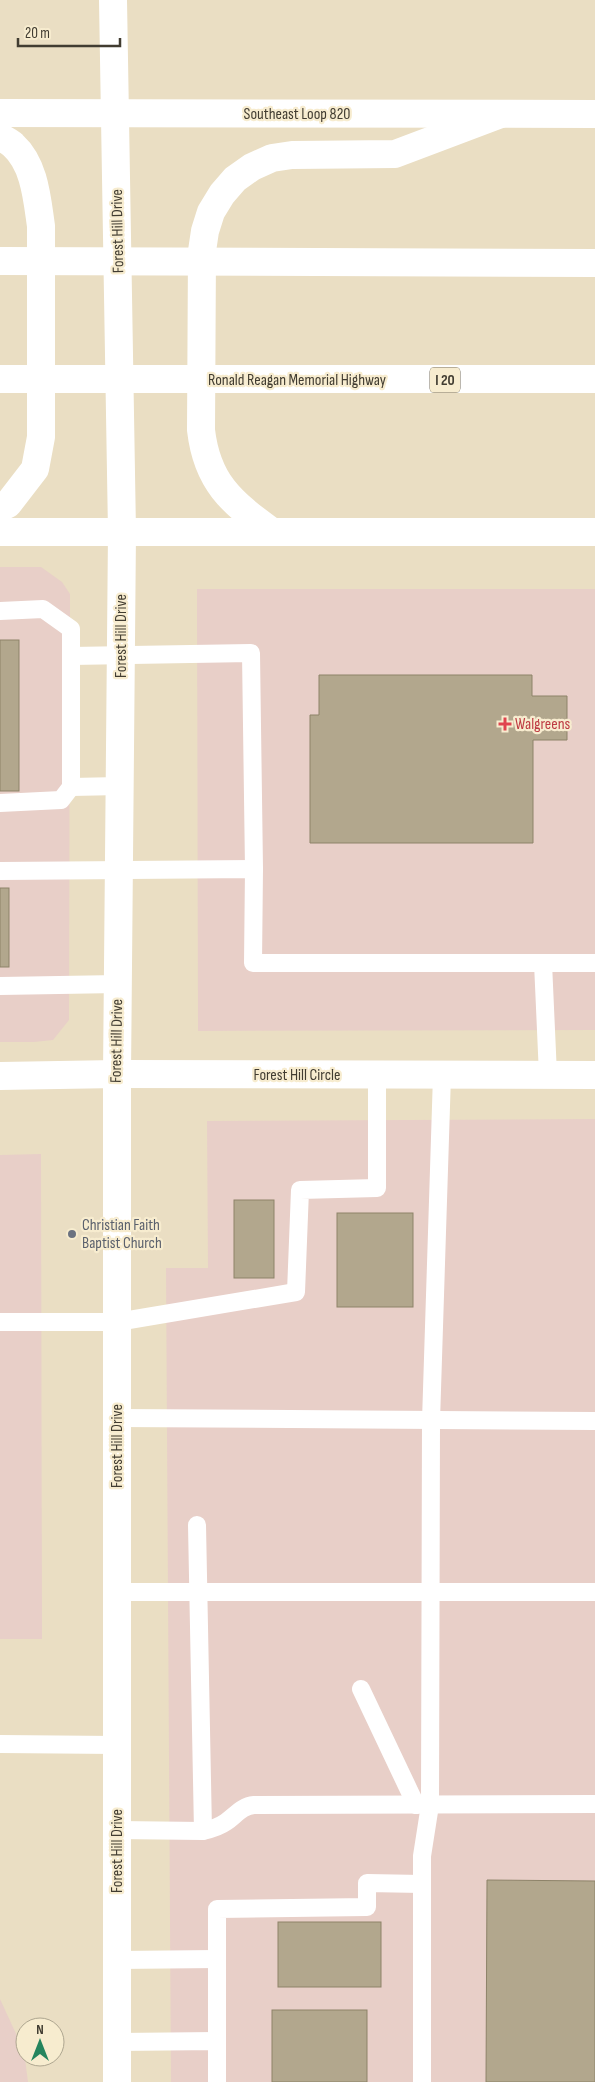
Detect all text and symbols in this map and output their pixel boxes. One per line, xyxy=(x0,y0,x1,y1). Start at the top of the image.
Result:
scale bar xyxy=(18,15,120,47)
text: 20 m xyxy=(25,24,50,43)
street label: Southeast Loop 820 xyxy=(244,105,350,124)
street label: Forest Hill Drive xyxy=(108,189,128,273)
road number: I 20 xyxy=(430,368,460,392)
street label: Ronald Reagan Memorial Highway xyxy=(208,371,386,390)
street label: Forest Hill Drive xyxy=(112,594,131,678)
place label: Walgreens xyxy=(515,715,571,734)
marker: Walgreens xyxy=(499,718,511,730)
street label: Forest Hill Drive xyxy=(107,999,127,1083)
street label: Forest Hill Circle xyxy=(254,1066,340,1085)
place label: Christian Faith Baptist Church xyxy=(82,1216,162,1253)
marker: Christian Faith Baptist Church xyxy=(66,1228,78,1240)
street label: Forest Hill Drive xyxy=(108,1404,127,1488)
street label: Forest Hill Drive xyxy=(108,1809,127,1893)
north arrow xyxy=(15,2017,65,2067)
text: N xyxy=(36,2021,44,2038)

